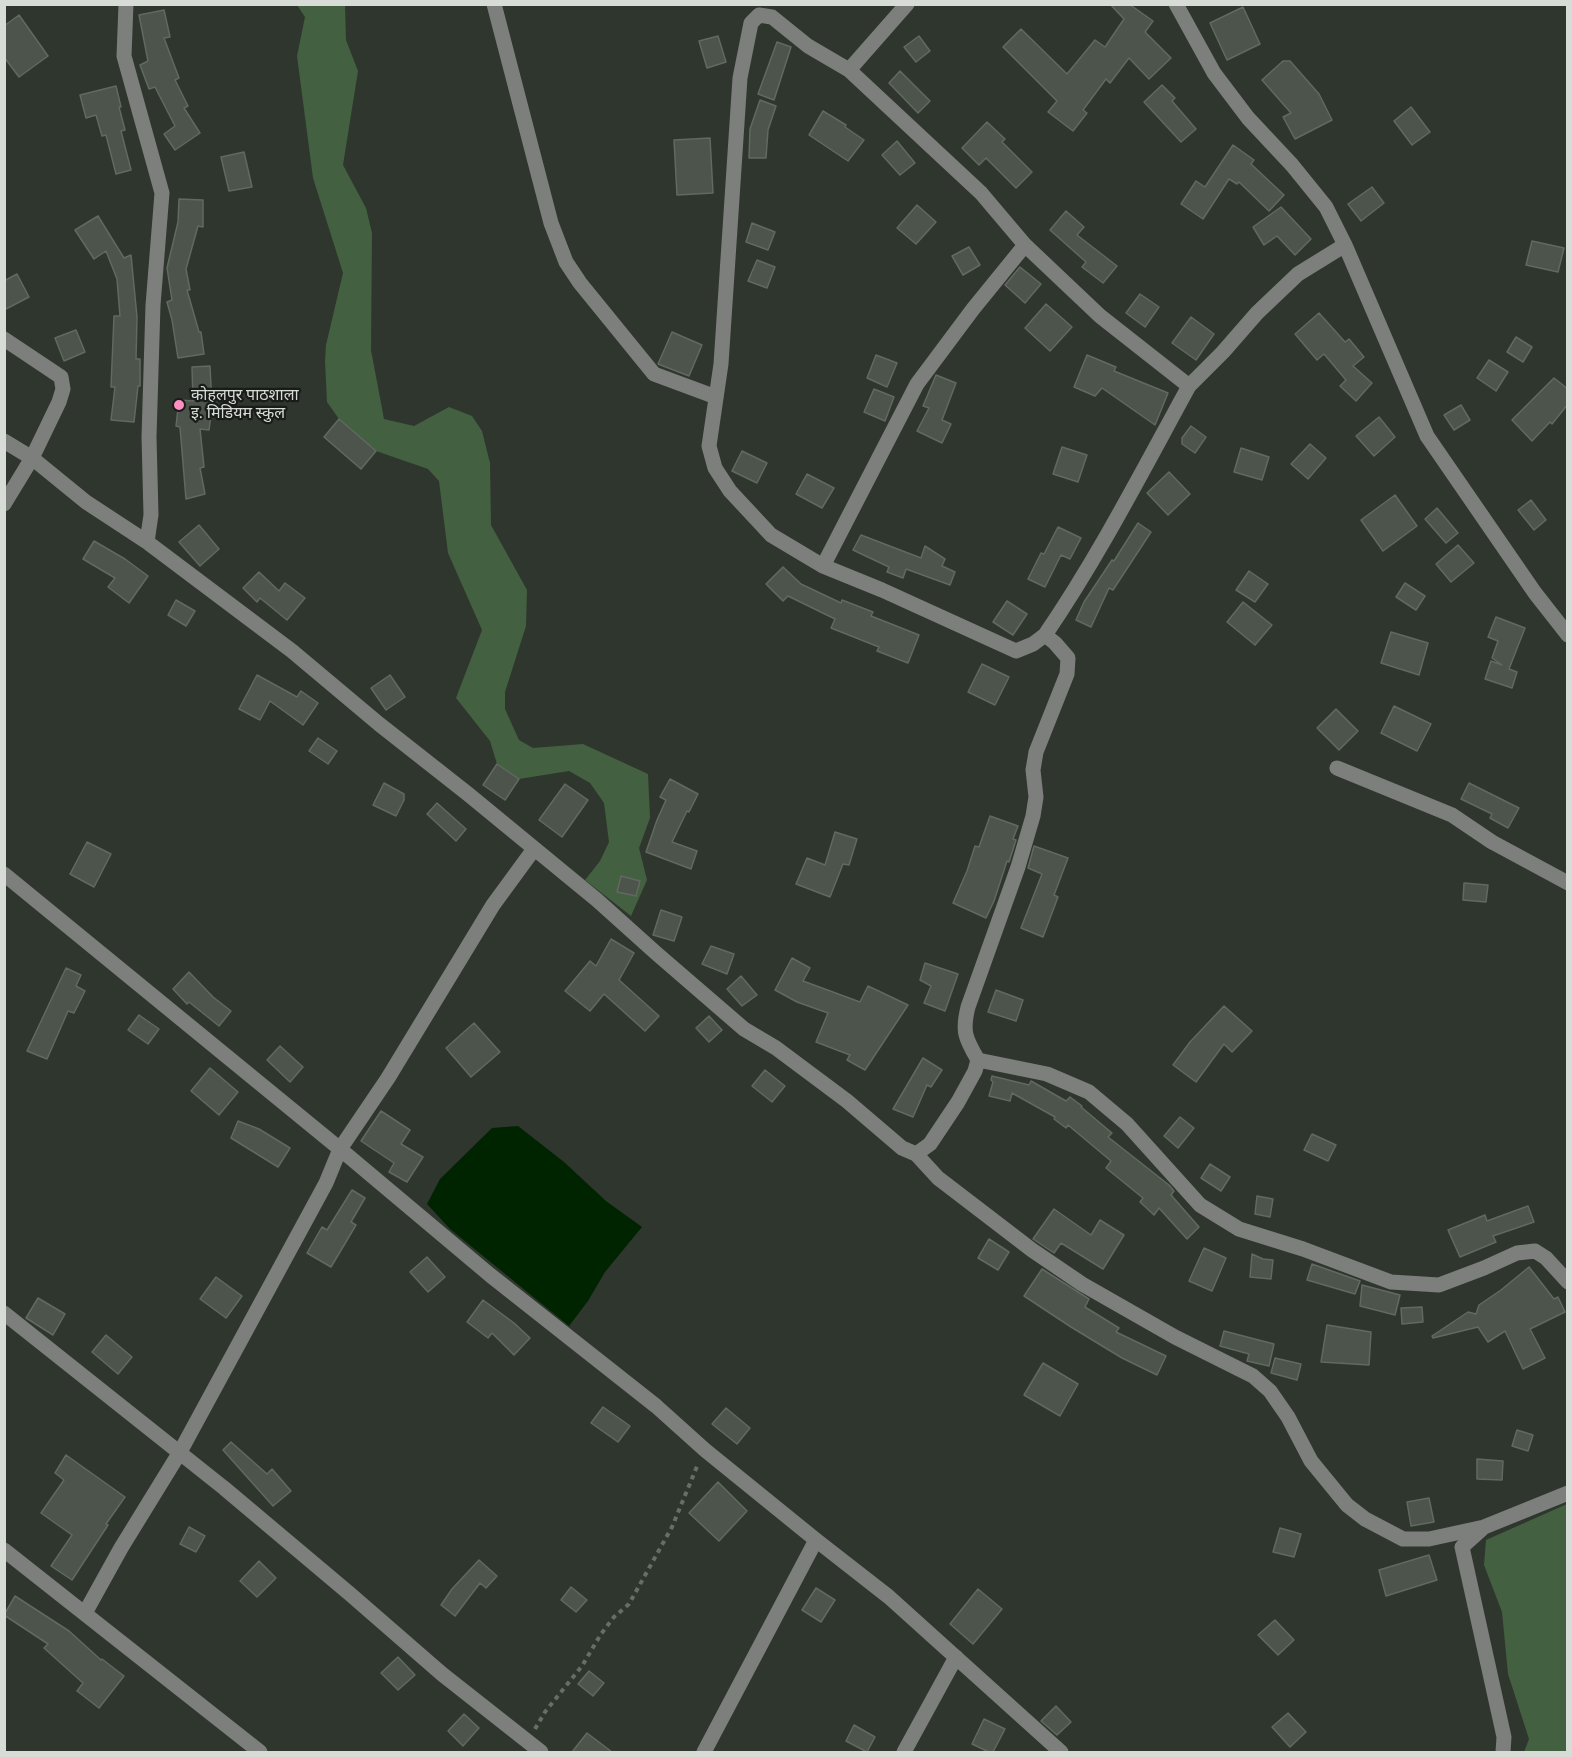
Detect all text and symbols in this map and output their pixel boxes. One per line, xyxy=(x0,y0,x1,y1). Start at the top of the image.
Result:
place label: कोहलपुर पाठशाला इ. मिडियम स्कुल xyxy=(191,386,299,424)
marker: कोहलपुर पाठशाला इ. मिडियम स्कुल xyxy=(172,398,186,412)

